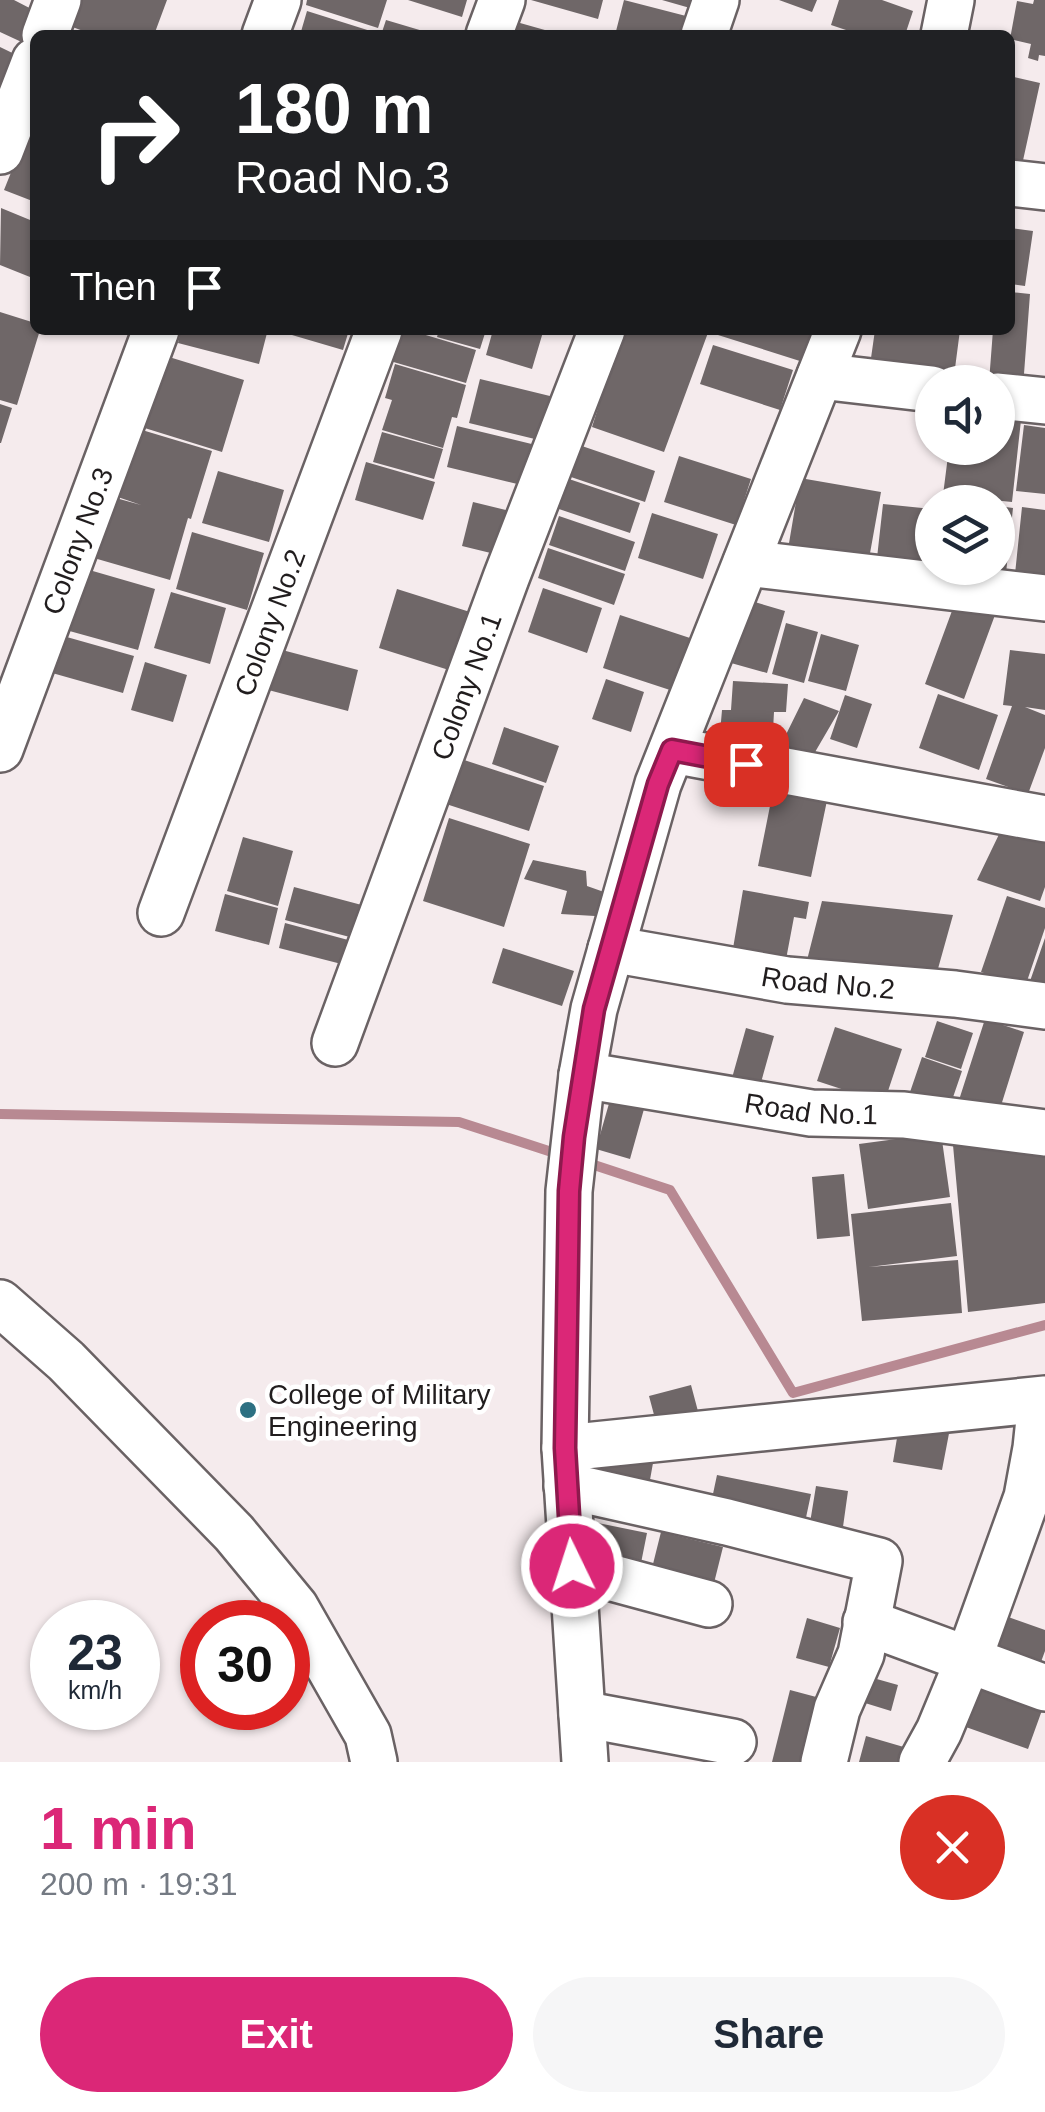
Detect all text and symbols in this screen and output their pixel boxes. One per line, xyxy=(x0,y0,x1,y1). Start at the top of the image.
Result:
icon: right xyxy=(70,70,200,200)
text: 180 m xyxy=(235,70,433,148)
text: Road No.3 xyxy=(235,152,450,203)
icon: arrive xyxy=(177,260,232,315)
text: Then xyxy=(70,266,157,308)
map controls xyxy=(915,365,1015,585)
button: sound xyxy=(915,365,1015,465)
street label: Colony No.3 xyxy=(36,463,119,619)
button: layers xyxy=(915,485,1015,585)
street label: Colony No.2 xyxy=(228,545,311,700)
street label: Colony No.1 xyxy=(425,609,507,764)
pin xyxy=(704,722,789,807)
icon: arrive xyxy=(719,737,774,792)
street label: Road No.2 xyxy=(759,960,896,1004)
street label: Road No.1 xyxy=(742,1087,878,1130)
place label: College of Military Engineering xyxy=(268,1379,491,1442)
marker: College of Military Engineering xyxy=(237,1399,259,1421)
position arrow xyxy=(520,1514,624,1618)
speed limit sign: 30 xyxy=(180,1600,310,1730)
text: 23 xyxy=(67,1625,123,1681)
text: km/h xyxy=(68,1676,122,1704)
text: 1 min xyxy=(40,1795,197,1862)
button: close xyxy=(900,1795,1005,1900)
text: 200 m · 19:31 xyxy=(40,1866,237,1902)
button: Exit xyxy=(40,1977,513,2092)
button: Share xyxy=(533,1977,1005,2092)

